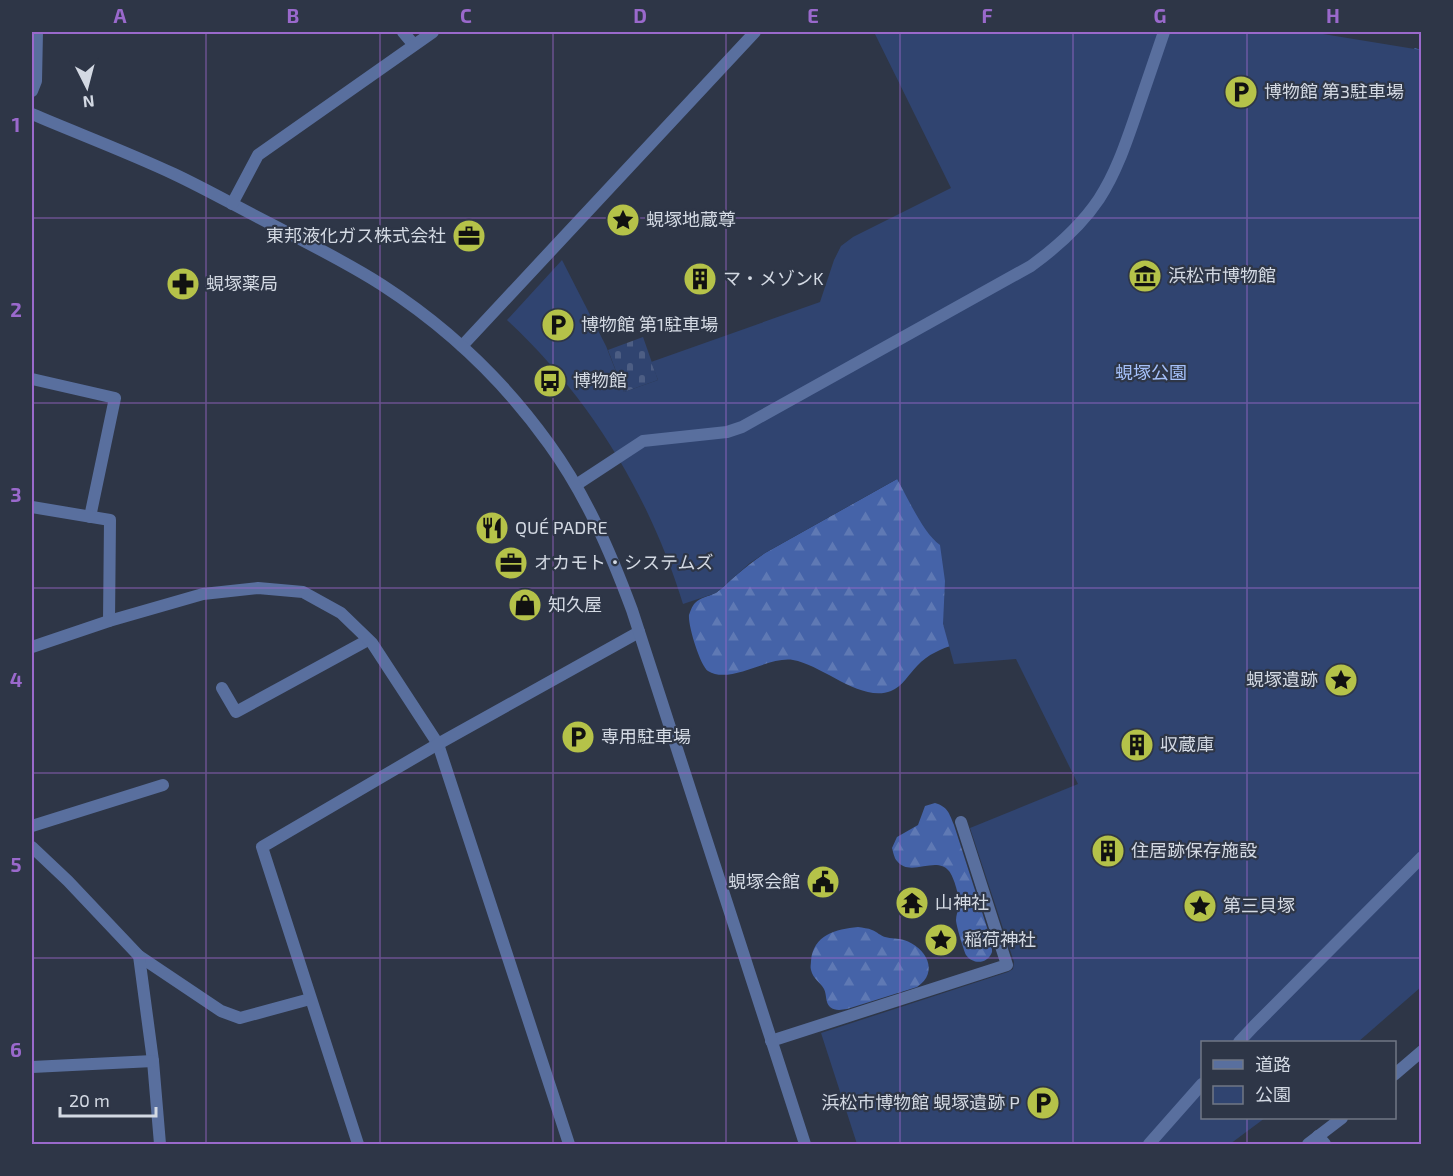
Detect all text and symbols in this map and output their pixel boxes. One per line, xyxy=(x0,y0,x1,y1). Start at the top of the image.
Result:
text: A xyxy=(113,3,127,27)
text: B xyxy=(287,3,299,27)
text: C xyxy=(460,3,472,27)
text: D xyxy=(633,3,647,27)
text: E xyxy=(807,3,819,27)
text: F xyxy=(981,3,993,27)
text: G xyxy=(1154,3,1166,27)
text: H xyxy=(1326,3,1340,27)
north arrow xyxy=(57,57,117,117)
parking icon: 博物館 第3駐車場 xyxy=(1223,74,1259,110)
place label: 博物館 第3駐車場 xyxy=(1264,80,1404,102)
text: N xyxy=(82,92,95,112)
text: 1 xyxy=(12,112,20,136)
place icon: 蜆塚地蔵尊 xyxy=(605,202,641,238)
place label: 蜆塚地蔵尊 xyxy=(646,208,736,230)
office icon: 東邦液化ガス株式会社 xyxy=(451,218,487,254)
place label: 東邦液化ガス株式会社 xyxy=(266,224,446,246)
museum icon: 浜松市博物館 xyxy=(1127,258,1163,294)
building icon: マ・メゾンK xyxy=(682,261,718,297)
place label: 浜松市博物館 xyxy=(1168,264,1276,286)
pharmacy icon: 蜆塚薬局 xyxy=(165,266,201,302)
place label: マ・メゾンK xyxy=(723,267,824,289)
place label: 蜆塚薬局 xyxy=(206,272,278,294)
text: 2 xyxy=(10,297,22,321)
parking icon: 博物館 第1駐車場 xyxy=(540,307,576,343)
place label: 博物館 第1駐車場 xyxy=(581,313,718,335)
park label: 蜆塚公園 xyxy=(1115,361,1187,383)
bus stop icon: 博物館 xyxy=(532,363,568,399)
place label: 博物館 xyxy=(573,369,627,391)
text: 3 xyxy=(10,482,22,506)
restaurant icon: QUÉ PADRE xyxy=(474,510,510,546)
place label: QUÉ PADRE xyxy=(515,516,607,538)
office icon: オカモト・システムズ xyxy=(493,545,529,581)
place label: オカモト・システムズ xyxy=(534,551,713,573)
shop icon: 知久屋 xyxy=(507,587,543,623)
place label: 知久屋 xyxy=(548,593,602,615)
place icon: 蜆塚遺跡 xyxy=(1323,662,1359,698)
text: 4 xyxy=(10,667,23,691)
place label: 蜆塚遺跡 xyxy=(1246,668,1318,690)
parking icon: 専用駐車場 xyxy=(560,719,596,755)
place label: 専用駐車場 xyxy=(601,725,691,747)
building icon: 収蔵庫 xyxy=(1119,727,1155,763)
place label: 収蔵庫 xyxy=(1160,733,1214,755)
building icon: 住居跡保存施設 xyxy=(1090,833,1126,869)
place label: 住居跡保存施設 xyxy=(1131,839,1257,861)
text: 5 xyxy=(10,852,22,876)
public building icon: 蜆塚会館 xyxy=(805,864,841,900)
place label: 蜆塚会館 xyxy=(728,870,800,892)
temple icon: 山神社 xyxy=(894,885,930,921)
place icon: 第三貝塚 xyxy=(1182,888,1218,924)
place label: 山神社 xyxy=(935,891,989,913)
place label: 第三貝塚 xyxy=(1223,894,1295,916)
place icon: 稲荷神社 xyxy=(923,922,959,958)
place label: 稲荷神社 xyxy=(964,928,1036,950)
text: 6 xyxy=(10,1037,22,1061)
legend xyxy=(1201,1041,1396,1119)
text: 道路 xyxy=(1255,1053,1291,1075)
scale bar xyxy=(60,1080,156,1118)
text: 公園 xyxy=(1255,1083,1291,1105)
parking icon: 浜松市博物館 蜆塚遺跡 P xyxy=(1025,1085,1061,1121)
text: 20 m xyxy=(69,1089,110,1111)
place label: 浜松市博物館 蜆塚遺跡 P xyxy=(821,1091,1020,1113)

